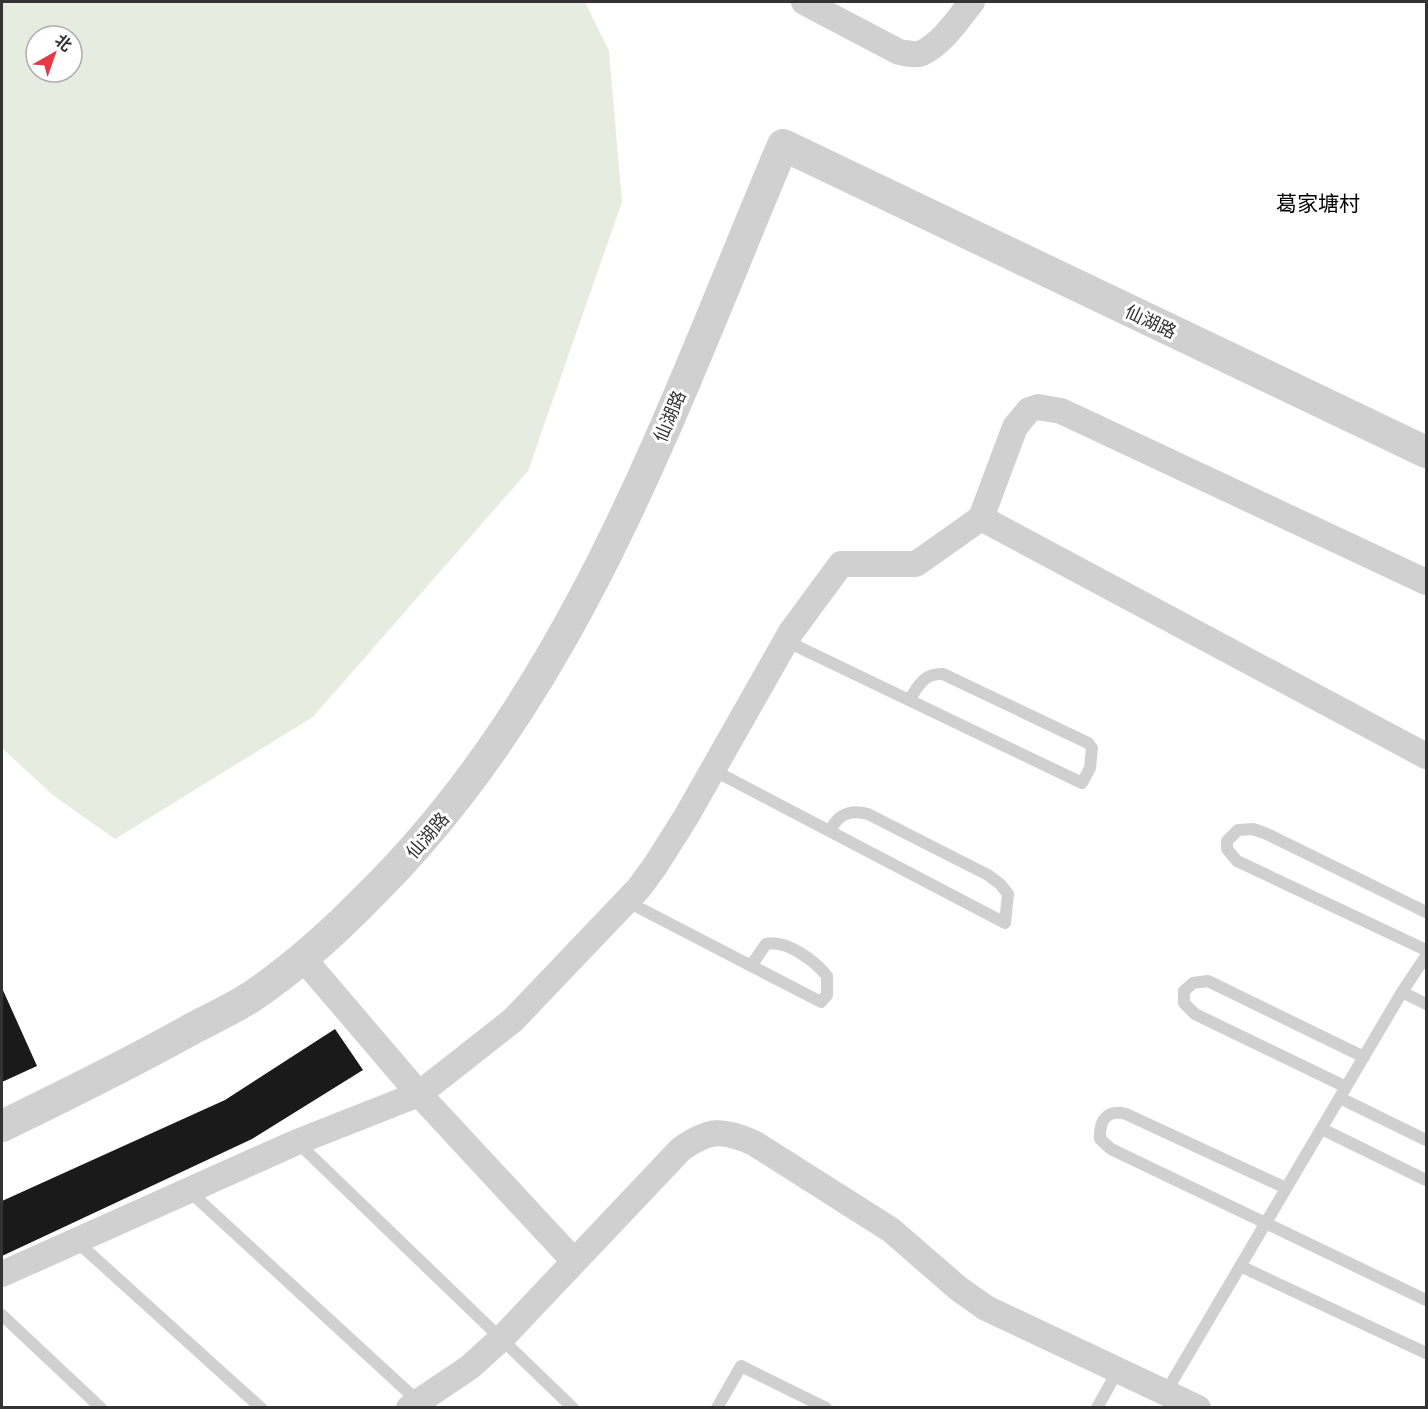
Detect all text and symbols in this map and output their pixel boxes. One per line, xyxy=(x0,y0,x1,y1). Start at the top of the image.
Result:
north arrow xyxy=(24,24,84,84)
text: 北 xyxy=(52,30,76,55)
district label: 葛家塘村 xyxy=(1276,190,1360,215)
street label: 仙湖路 xyxy=(1122,300,1180,342)
street label: 仙湖路 xyxy=(648,387,690,445)
street label: 仙湖路 xyxy=(401,807,453,863)

